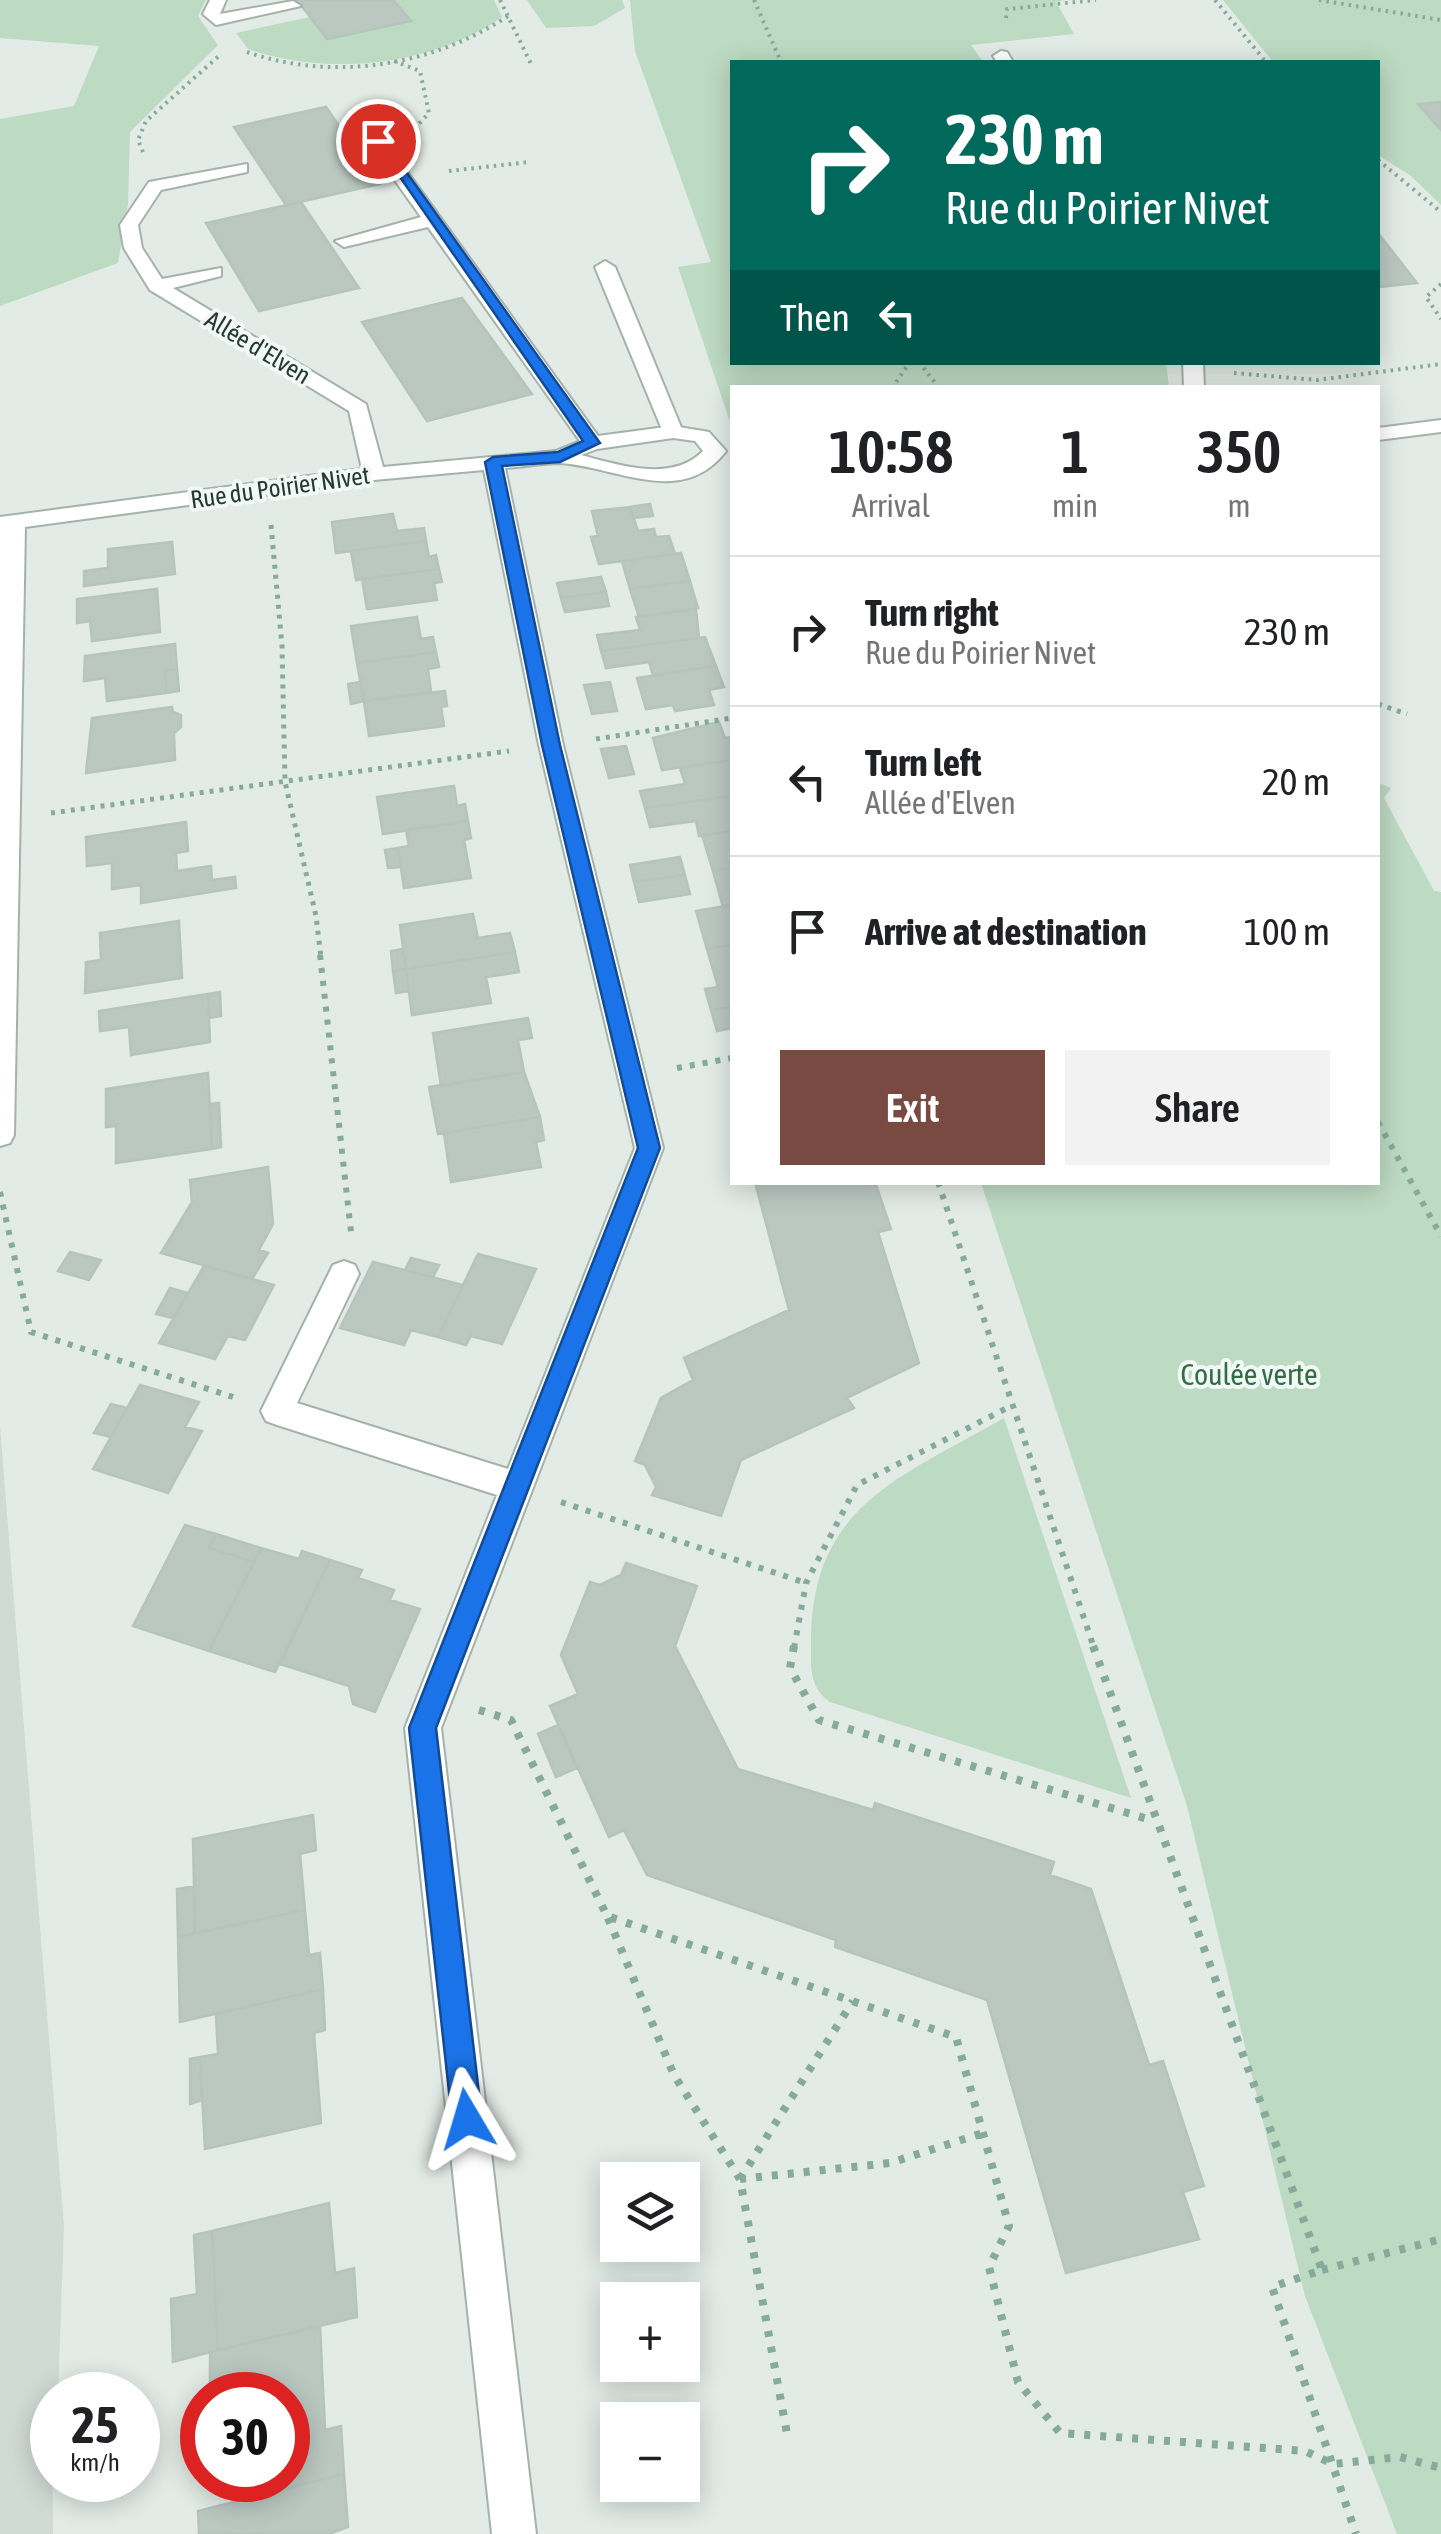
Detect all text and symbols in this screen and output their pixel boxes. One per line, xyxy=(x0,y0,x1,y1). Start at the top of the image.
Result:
pin xyxy=(336,99,421,184)
text: 230 m xyxy=(945,99,1104,179)
icon: right xyxy=(780,100,910,230)
icon: arrive xyxy=(351,114,406,169)
text: Rue du Poirier Nivet xyxy=(945,182,1270,234)
icon: left xyxy=(870,290,925,345)
text: Then xyxy=(780,296,850,339)
street label: Allée d'Elven xyxy=(200,305,316,389)
text: 10:58 xyxy=(829,417,953,486)
text: 1 xyxy=(1061,417,1089,486)
text: 350 xyxy=(1197,417,1281,486)
street label: Rue du Poirier Nivet xyxy=(189,461,371,513)
text: Arrival xyxy=(852,487,930,524)
text: min xyxy=(1052,487,1098,524)
text: m xyxy=(1227,487,1251,524)
text: Turn right xyxy=(865,591,999,634)
icon: right xyxy=(780,604,835,659)
text: 230 m xyxy=(1244,610,1330,653)
text: Rue du Poirier Nivet xyxy=(865,634,1096,671)
text: Turn left xyxy=(865,741,981,784)
icon: left xyxy=(780,754,835,809)
text: 20 m xyxy=(1262,760,1330,803)
text: Allée d'Elven xyxy=(865,784,1016,821)
icon: arrive xyxy=(780,904,835,959)
text: Arrive at destination xyxy=(865,910,1147,953)
text: 100 m xyxy=(1244,910,1330,953)
button: Exit xyxy=(780,1050,1045,1165)
button: Share xyxy=(1065,1050,1330,1165)
park label: Coulée verte xyxy=(1180,1357,1318,1391)
position arrow xyxy=(415,2067,519,2171)
map controls xyxy=(600,2162,700,2502)
button: layers xyxy=(600,2162,700,2262)
button: + xyxy=(600,2282,700,2382)
speed limit sign: 30 xyxy=(180,2372,310,2502)
text: 25 xyxy=(71,2396,118,2454)
button: − xyxy=(600,2402,700,2502)
text: km/h xyxy=(70,2448,120,2476)

